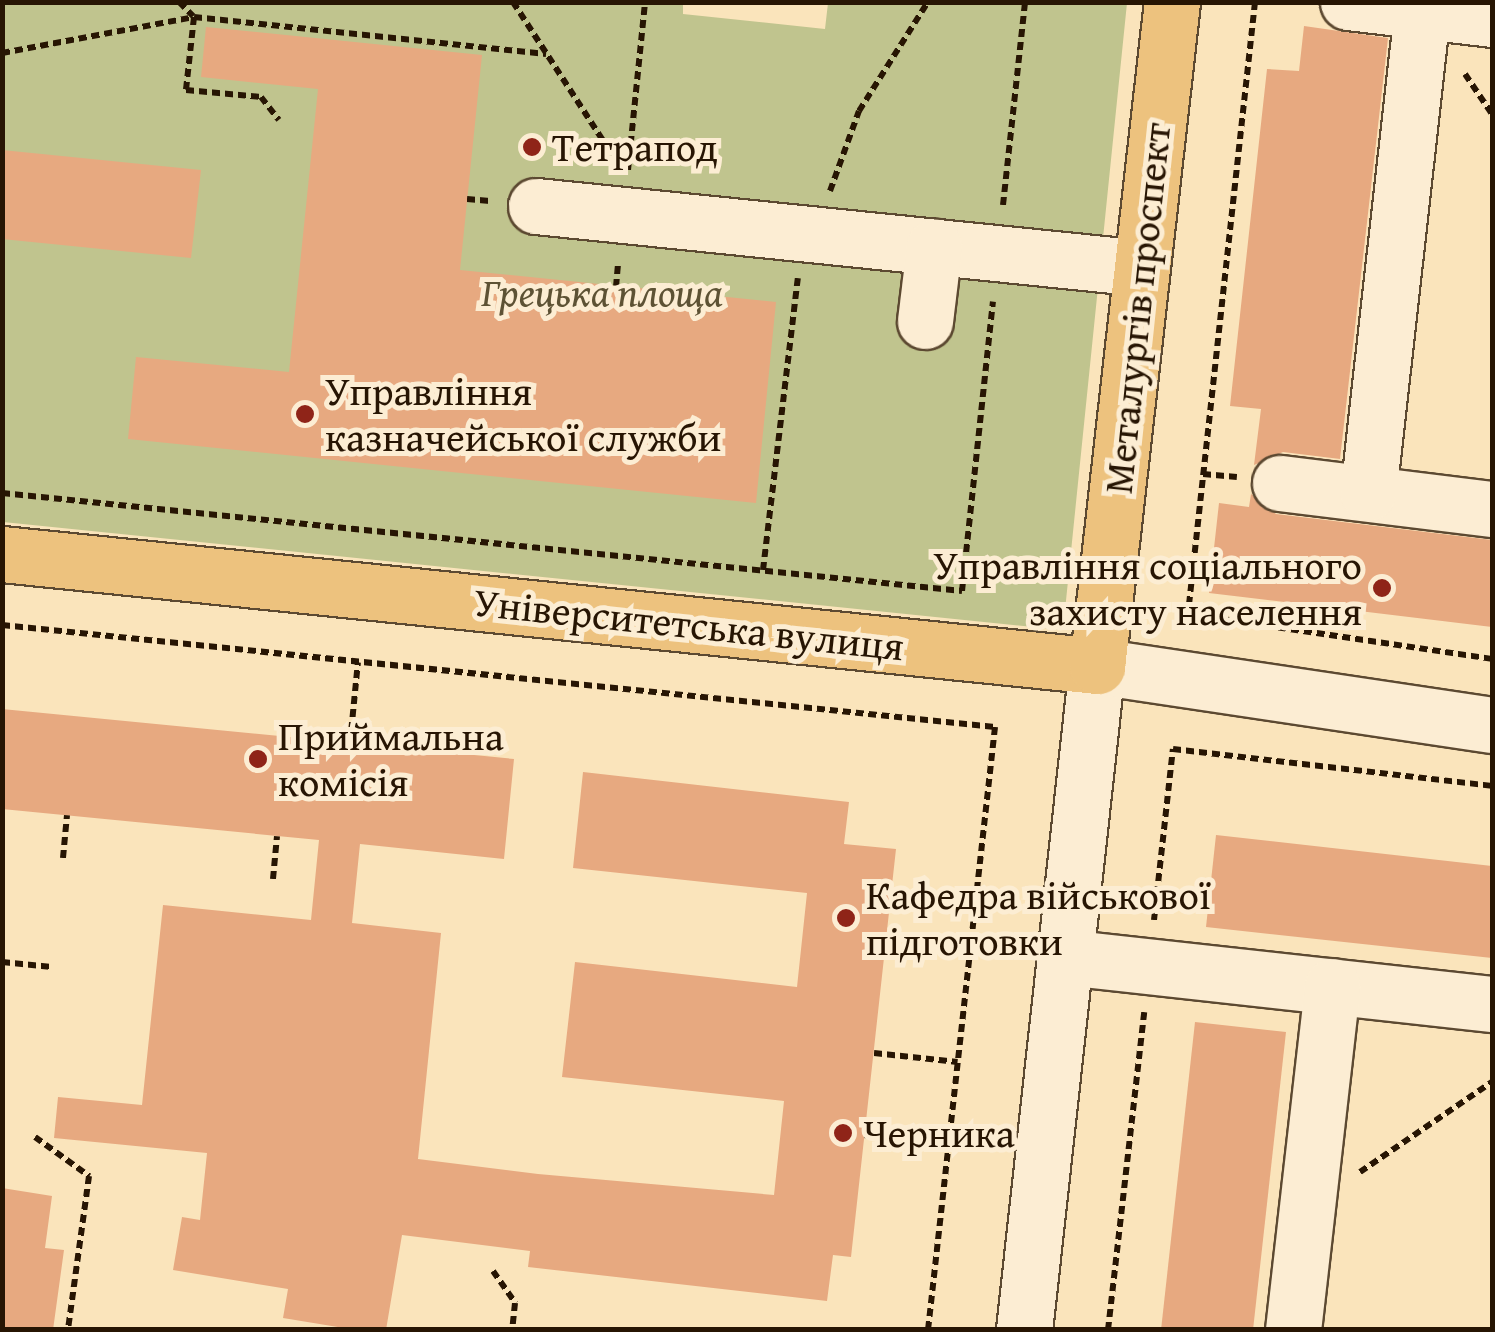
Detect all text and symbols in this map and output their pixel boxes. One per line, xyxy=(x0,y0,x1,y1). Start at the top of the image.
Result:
street label: Металургів проспект xyxy=(1094,120,1180,496)
place label: Тетрапод xyxy=(552,123,718,171)
marker: Тетрапод xyxy=(521,136,543,158)
park label: Грецька площа xyxy=(481,268,723,316)
place label: Управління казначейської служби xyxy=(325,367,721,461)
marker: Управління казначейської служби xyxy=(294,403,316,425)
place label: Управління соціального захисту населення xyxy=(933,541,1362,635)
marker: Управління соціального захисту населення xyxy=(1371,577,1393,599)
street label: Університетська вулиця xyxy=(472,578,906,670)
place label: Приймальна комісія xyxy=(278,712,504,806)
marker: Приймальна комісія xyxy=(247,748,269,770)
place label: Кафедра військової підготовки xyxy=(866,871,1211,965)
marker: Кафедра військової підготовки xyxy=(835,907,857,929)
place label: Черника xyxy=(863,1109,1015,1157)
marker: Черника xyxy=(832,1122,854,1144)

